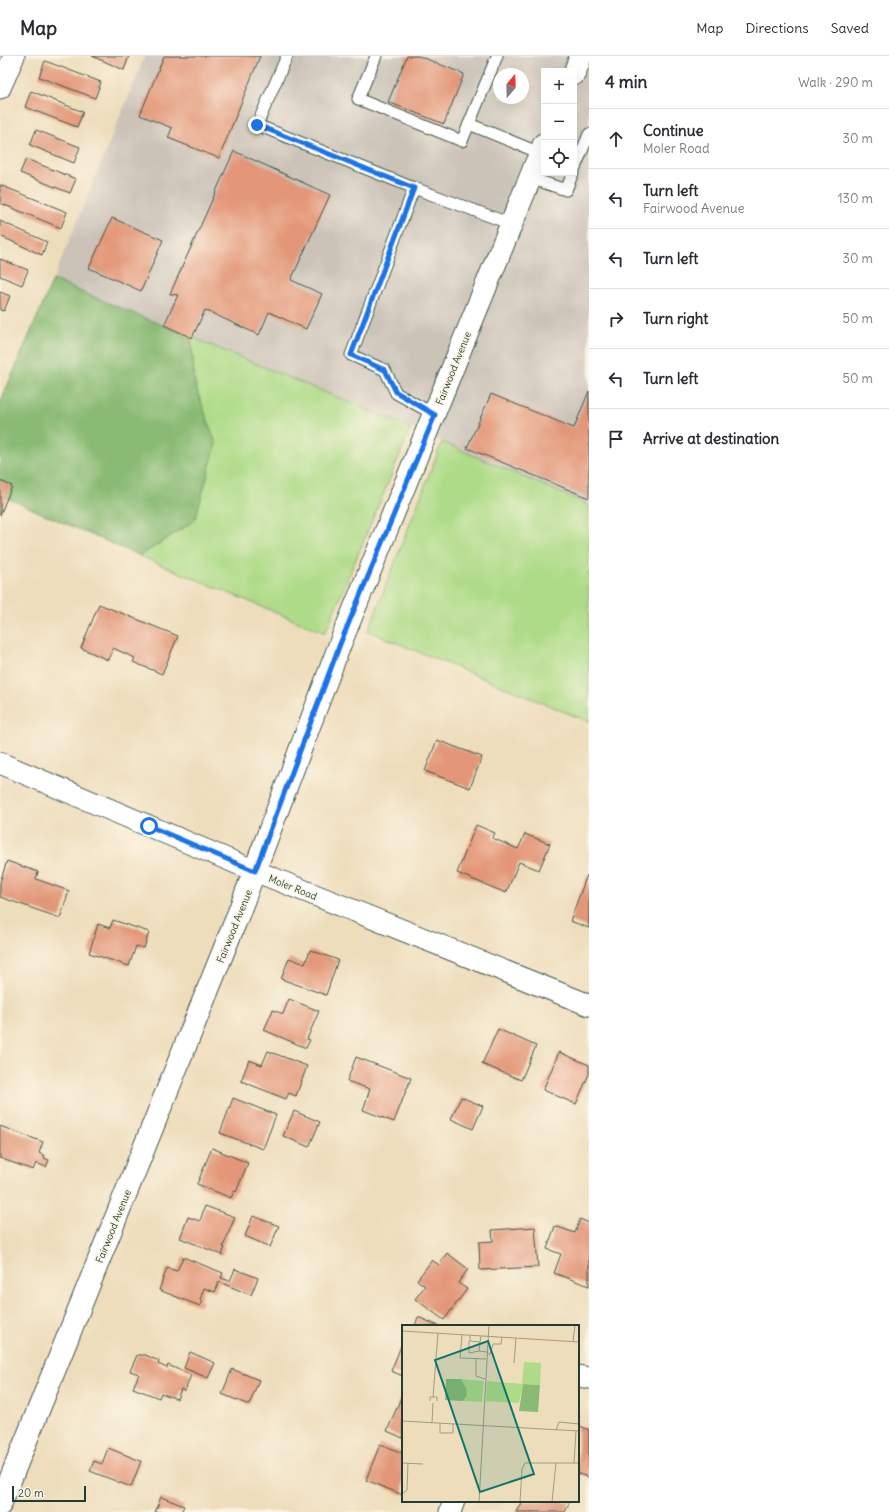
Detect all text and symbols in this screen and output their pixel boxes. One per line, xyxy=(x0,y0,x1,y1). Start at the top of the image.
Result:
text: Map xyxy=(20,16,57,40)
text: Map xyxy=(696,19,723,37)
text: Directions xyxy=(745,19,809,37)
text: Saved xyxy=(831,19,869,37)
north arrow xyxy=(493,68,529,104)
map controls xyxy=(541,68,577,176)
button: + xyxy=(541,68,577,104)
text: 4 min xyxy=(605,71,647,93)
text: Walk · 290 m xyxy=(798,74,873,91)
button: − xyxy=(541,104,577,140)
route end xyxy=(248,116,266,134)
text: Continue xyxy=(643,121,704,140)
icon: ahead xyxy=(605,128,627,150)
text: 30 m xyxy=(843,130,873,147)
button: locate xyxy=(541,140,577,176)
text: Moler Road xyxy=(643,140,710,157)
text: Turn left xyxy=(643,181,698,200)
icon: left xyxy=(605,188,627,210)
text: 130 m xyxy=(837,190,873,207)
text: Fairwood Avenue xyxy=(643,200,745,217)
icon: left xyxy=(605,248,627,270)
text: Turn left xyxy=(643,249,698,268)
text: 30 m xyxy=(843,250,873,267)
icon: right xyxy=(605,308,627,330)
text: Turn right xyxy=(643,309,708,328)
text: 50 m xyxy=(842,310,873,327)
street label: Fairwood Avenue xyxy=(433,330,474,407)
icon: left xyxy=(605,368,627,390)
text: Turn left xyxy=(643,369,698,388)
text: 50 m xyxy=(842,370,873,387)
icon: arrive xyxy=(605,428,627,450)
text: Arrive at destination xyxy=(643,429,779,448)
route start xyxy=(140,817,158,835)
street label: Moler Road xyxy=(267,872,319,903)
street label: Fairwood Avenue xyxy=(214,888,255,965)
street label: Fairwood Avenue xyxy=(93,1188,134,1265)
inset map xyxy=(402,1325,579,1502)
scale bar xyxy=(12,1484,86,1503)
text: 20 m xyxy=(18,1486,44,1500)

